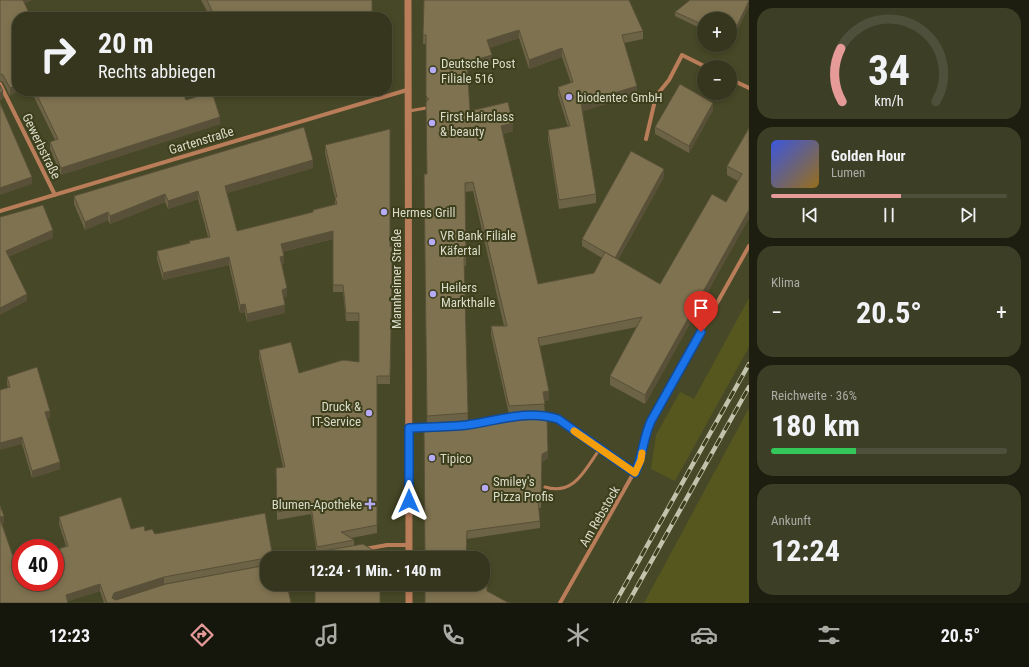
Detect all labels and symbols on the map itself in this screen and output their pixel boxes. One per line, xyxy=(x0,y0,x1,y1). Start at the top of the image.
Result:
place label: Deutsche Post Filiale 516 xyxy=(441,56,516,86)
marker: Deutsche Post Filiale 516 xyxy=(428,65,438,75)
place label: biodentec GmbH xyxy=(577,90,663,105)
marker: biodentec GmbH xyxy=(564,92,574,102)
place label: First Hairclass & beauty xyxy=(440,109,514,139)
street label: Gewerbstraße xyxy=(19,111,64,182)
marker: First Hairclass & beauty xyxy=(427,118,437,128)
street label: Gartenstraße xyxy=(167,124,235,157)
place label: Hermes Grill xyxy=(392,205,456,220)
marker: Hermes Grill xyxy=(379,207,389,217)
place label: VR Bank Filiale Käfertal xyxy=(440,228,516,258)
street label: Mannheimer Straße xyxy=(389,229,404,329)
marker: VR Bank Filiale Käfertal xyxy=(427,237,437,247)
place label: Heilers Markthalle xyxy=(441,280,495,310)
marker: Heilers Markthalle xyxy=(428,289,438,299)
pin xyxy=(684,291,718,332)
place label: Druck & IT-Service xyxy=(312,399,361,429)
marker: Druck & IT-Service xyxy=(364,408,374,418)
place label: Tipico xyxy=(440,451,472,466)
marker: Tipico xyxy=(427,453,437,463)
place label: Smiley's Pizza Profis xyxy=(493,474,554,504)
position arrow xyxy=(388,480,430,522)
marker: Smiley's Pizza Profis xyxy=(480,483,490,493)
street label: Am Rebstock xyxy=(576,483,623,549)
place label: Blumen-Apotheke xyxy=(272,497,362,512)
marker: Blumen-Apotheke xyxy=(365,499,375,509)
speed limit sign: 40 xyxy=(12,539,64,591)

